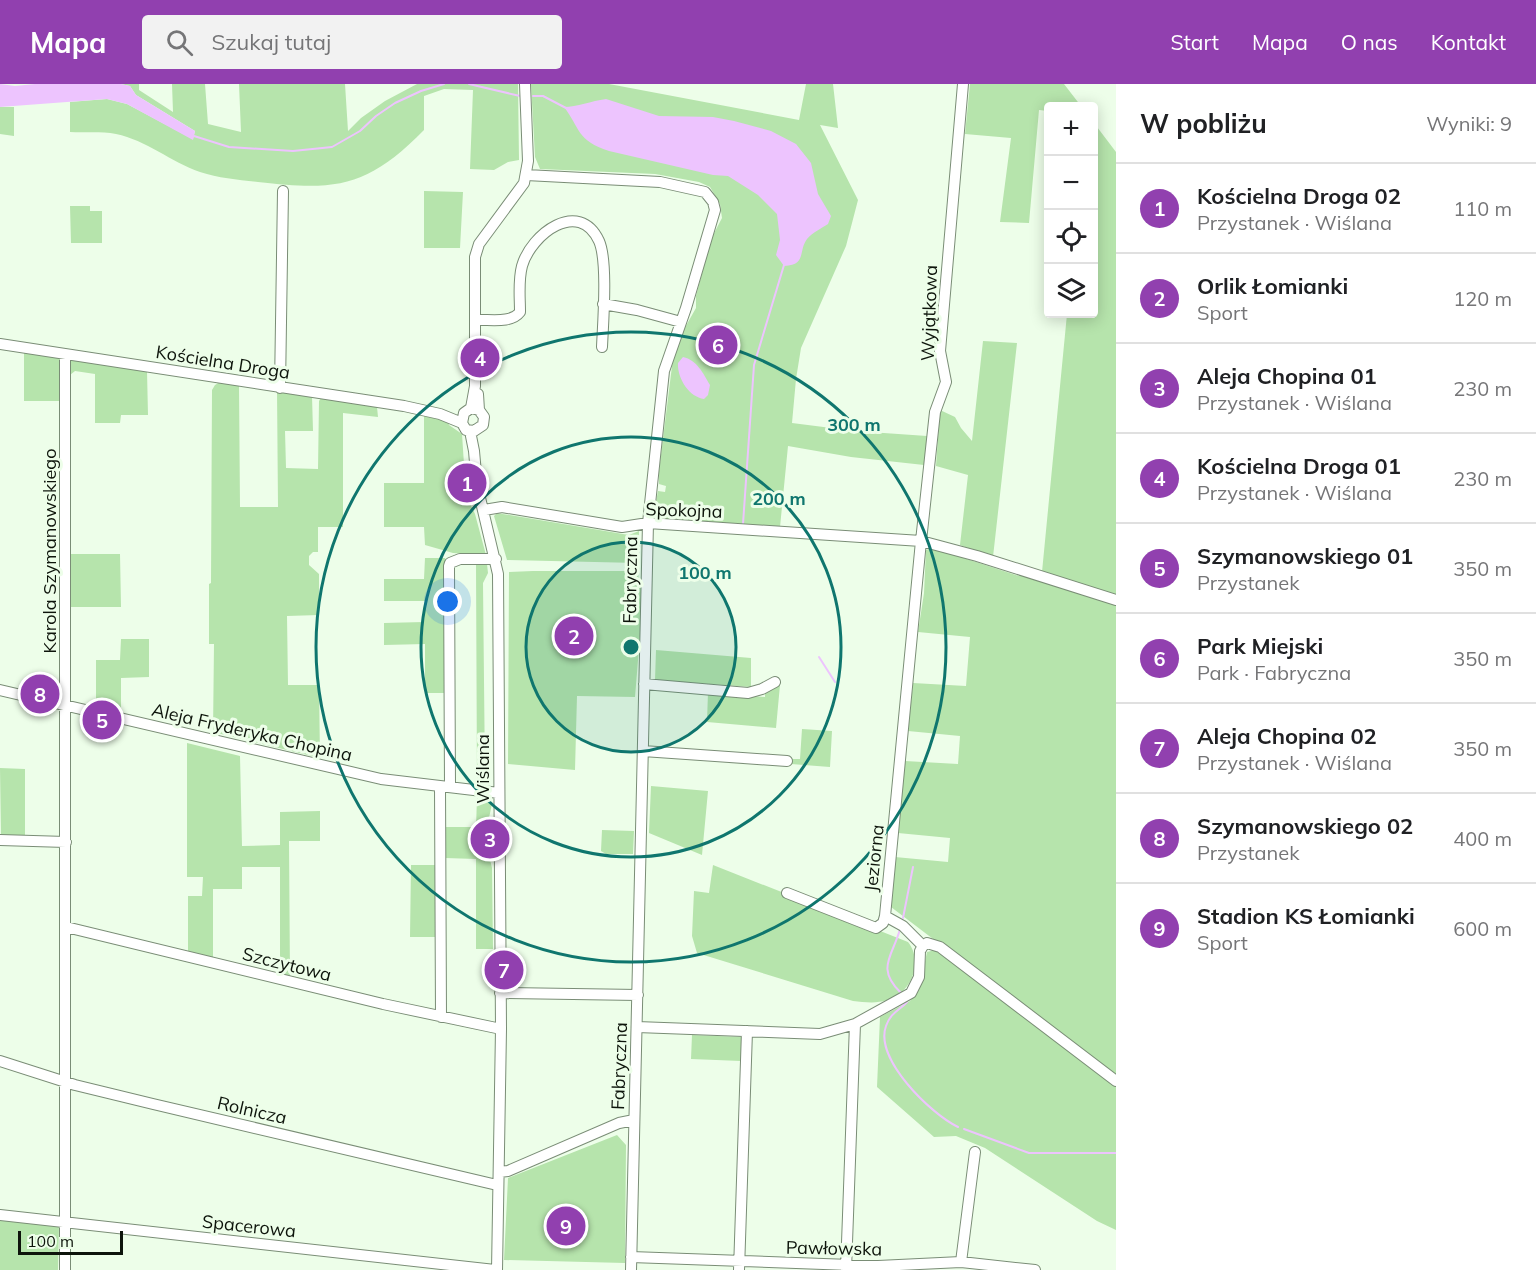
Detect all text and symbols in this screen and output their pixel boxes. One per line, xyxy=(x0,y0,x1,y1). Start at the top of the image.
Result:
search box xyxy=(142,15,562,69)
text: Mapa xyxy=(30,25,106,60)
icon: search xyxy=(163,26,196,59)
text: Szukaj tutaj xyxy=(211,28,331,56)
text: Start xyxy=(1170,29,1219,55)
text: Mapa xyxy=(1252,29,1308,55)
text: O nas xyxy=(1341,29,1398,55)
text: Kontakt xyxy=(1431,29,1506,55)
map controls xyxy=(1044,102,1098,318)
button: + xyxy=(1044,102,1098,156)
text: W pobliżu xyxy=(1140,107,1267,140)
text: Wyniki: 9 xyxy=(1426,111,1512,136)
button: − xyxy=(1044,156,1098,210)
text: Kościelna Droga 02 xyxy=(1197,182,1401,210)
text: 1 xyxy=(1154,196,1166,221)
text: 110 m xyxy=(1453,196,1512,221)
button: locate xyxy=(1044,210,1098,264)
text: Przystanek · Wiślana xyxy=(1197,210,1392,235)
button: layers xyxy=(1044,264,1098,318)
street label: Wyjątkowa xyxy=(916,265,942,361)
text: Orlik Łomianki xyxy=(1197,272,1348,300)
text: 2 xyxy=(1154,286,1166,311)
text: 120 m xyxy=(1453,286,1512,311)
text: Sport xyxy=(1197,300,1248,325)
pin: 6 xyxy=(698,322,738,368)
pin: 4 xyxy=(460,336,500,380)
street label: Kościelna Droga xyxy=(154,340,292,384)
text: Aleja Chopina 01 xyxy=(1197,362,1377,390)
text: 3 xyxy=(1154,376,1166,401)
text: 230 m xyxy=(1453,376,1512,401)
text: Przystanek · Wiślana xyxy=(1197,390,1392,415)
text: 300 m xyxy=(827,413,881,436)
street label: Karola Szymanowskiego xyxy=(38,449,61,653)
text: Kościelna Droga 01 xyxy=(1197,452,1401,480)
pin: 1 xyxy=(448,460,486,506)
text: 4 xyxy=(1154,466,1166,491)
text: 230 m xyxy=(1453,466,1512,491)
text: Przystanek · Wiślana xyxy=(1197,480,1392,505)
text: 200 m xyxy=(752,487,806,510)
street label: Spokojna xyxy=(645,497,723,523)
street label: Fabryczna xyxy=(618,536,642,624)
text: Szymanowskiego 01 xyxy=(1197,542,1413,570)
text: 5 xyxy=(1154,556,1166,581)
text: 350 m xyxy=(1453,556,1512,581)
text: 100 m xyxy=(678,561,732,584)
text: Przystanek xyxy=(1197,570,1300,595)
your location xyxy=(433,587,462,616)
pin: 2 xyxy=(554,614,594,658)
text: Park Miejski xyxy=(1197,632,1323,660)
centre of rings xyxy=(621,637,641,657)
text: 6 xyxy=(1154,646,1166,671)
text: 350 m xyxy=(1453,646,1512,671)
text: Park · Fabryczna xyxy=(1197,660,1351,685)
pin: 8 xyxy=(20,672,60,716)
pin: 5 xyxy=(82,698,122,742)
street label: Aleja Fryderyka Chopina xyxy=(150,698,354,766)
text: Aleja Chopina 02 xyxy=(1197,722,1377,750)
street label: Wiślana xyxy=(471,734,494,804)
text: 7 xyxy=(1154,736,1166,761)
text: 350 m xyxy=(1453,736,1512,761)
text: Przystanek · Wiślana xyxy=(1197,750,1392,775)
text: Szymanowskiego 02 xyxy=(1197,812,1413,840)
pin: 3 xyxy=(470,816,510,861)
street label: Jeziorna xyxy=(859,823,889,893)
text: 8 xyxy=(1154,826,1166,851)
text: 400 m xyxy=(1453,826,1512,851)
text: Przystanek xyxy=(1197,840,1300,865)
text: Stadion KS Łomianki xyxy=(1197,902,1415,930)
text: 9 xyxy=(1154,916,1166,941)
text: 600 m xyxy=(1453,916,1512,941)
text: Sport xyxy=(1197,930,1248,955)
street label: Szczytowa xyxy=(240,942,334,986)
pin: 7 xyxy=(484,948,524,992)
street label: Fabryczna xyxy=(606,1022,632,1110)
street label: Rolnicza xyxy=(215,1091,289,1129)
pin: 9 xyxy=(546,1204,586,1248)
street label: Spacerowa xyxy=(201,1210,297,1242)
scale bar xyxy=(18,1228,123,1256)
text: 100 m xyxy=(27,1231,74,1251)
street label: Pawłowska xyxy=(786,1236,882,1260)

